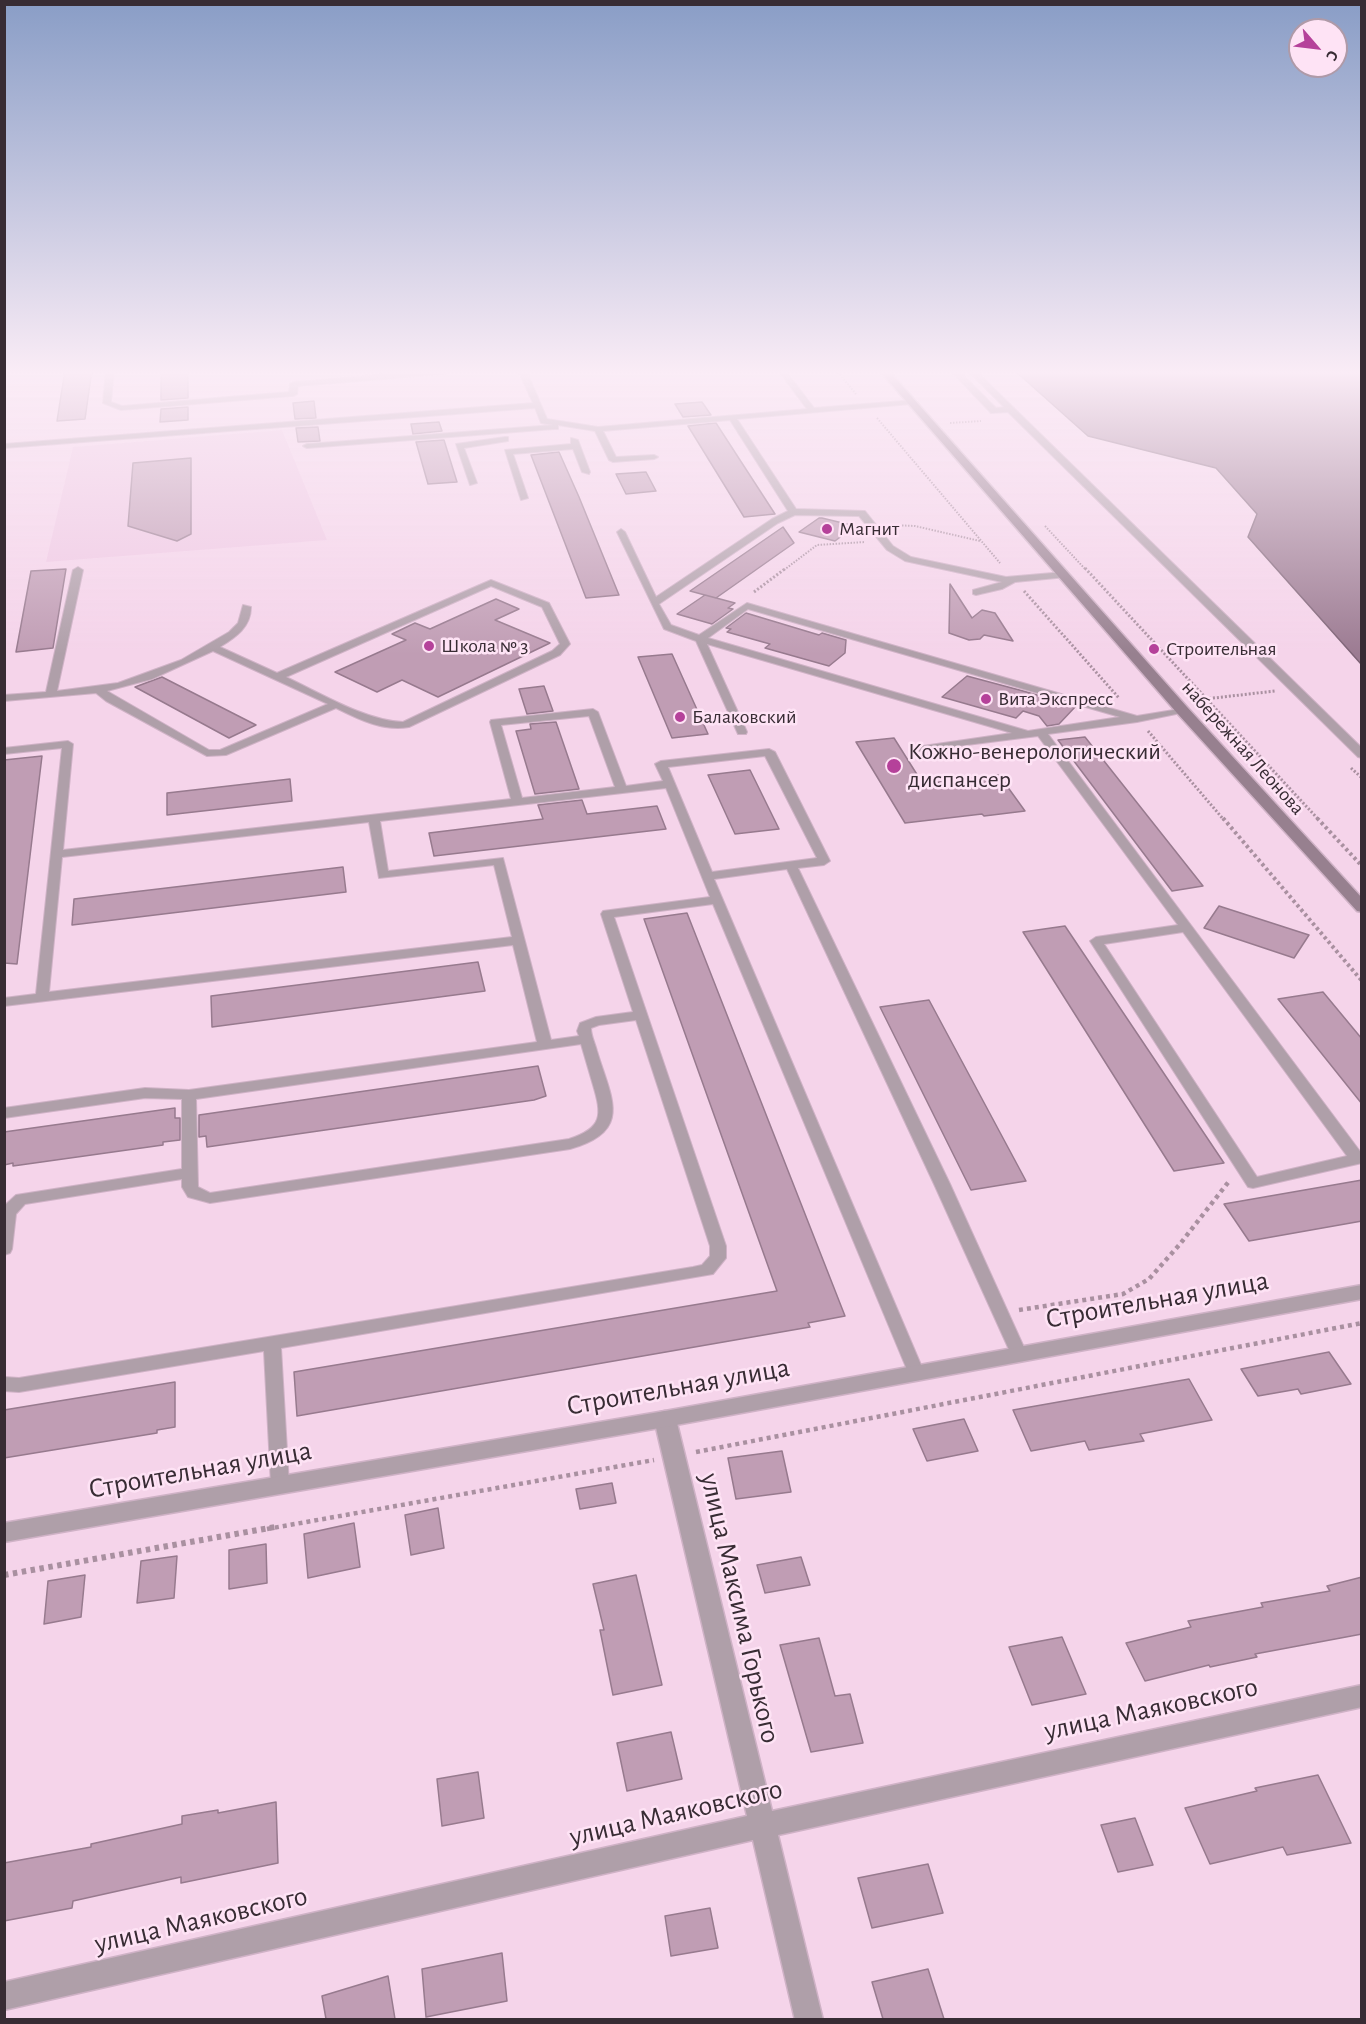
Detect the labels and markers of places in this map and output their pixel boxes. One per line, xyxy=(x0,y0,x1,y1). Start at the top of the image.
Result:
place label: Магнит xyxy=(839,517,899,541)
marker: Магнит xyxy=(820,522,834,536)
place label: Школа № 3 xyxy=(441,634,529,658)
place label: Строительная xyxy=(1166,637,1277,661)
marker: Школа № 3 xyxy=(422,639,436,653)
marker: Строительная xyxy=(1147,642,1161,656)
place label: Вита Экспресс xyxy=(998,687,1113,711)
marker: Вита Экспресс xyxy=(979,692,993,706)
place label: Балаковский xyxy=(692,705,797,729)
marker: Балаковский xyxy=(673,710,687,724)
place label: Кожно-венерологический диспансер xyxy=(908,738,1161,794)
marker: Кожно-венерологический диспансер xyxy=(885,757,903,775)

